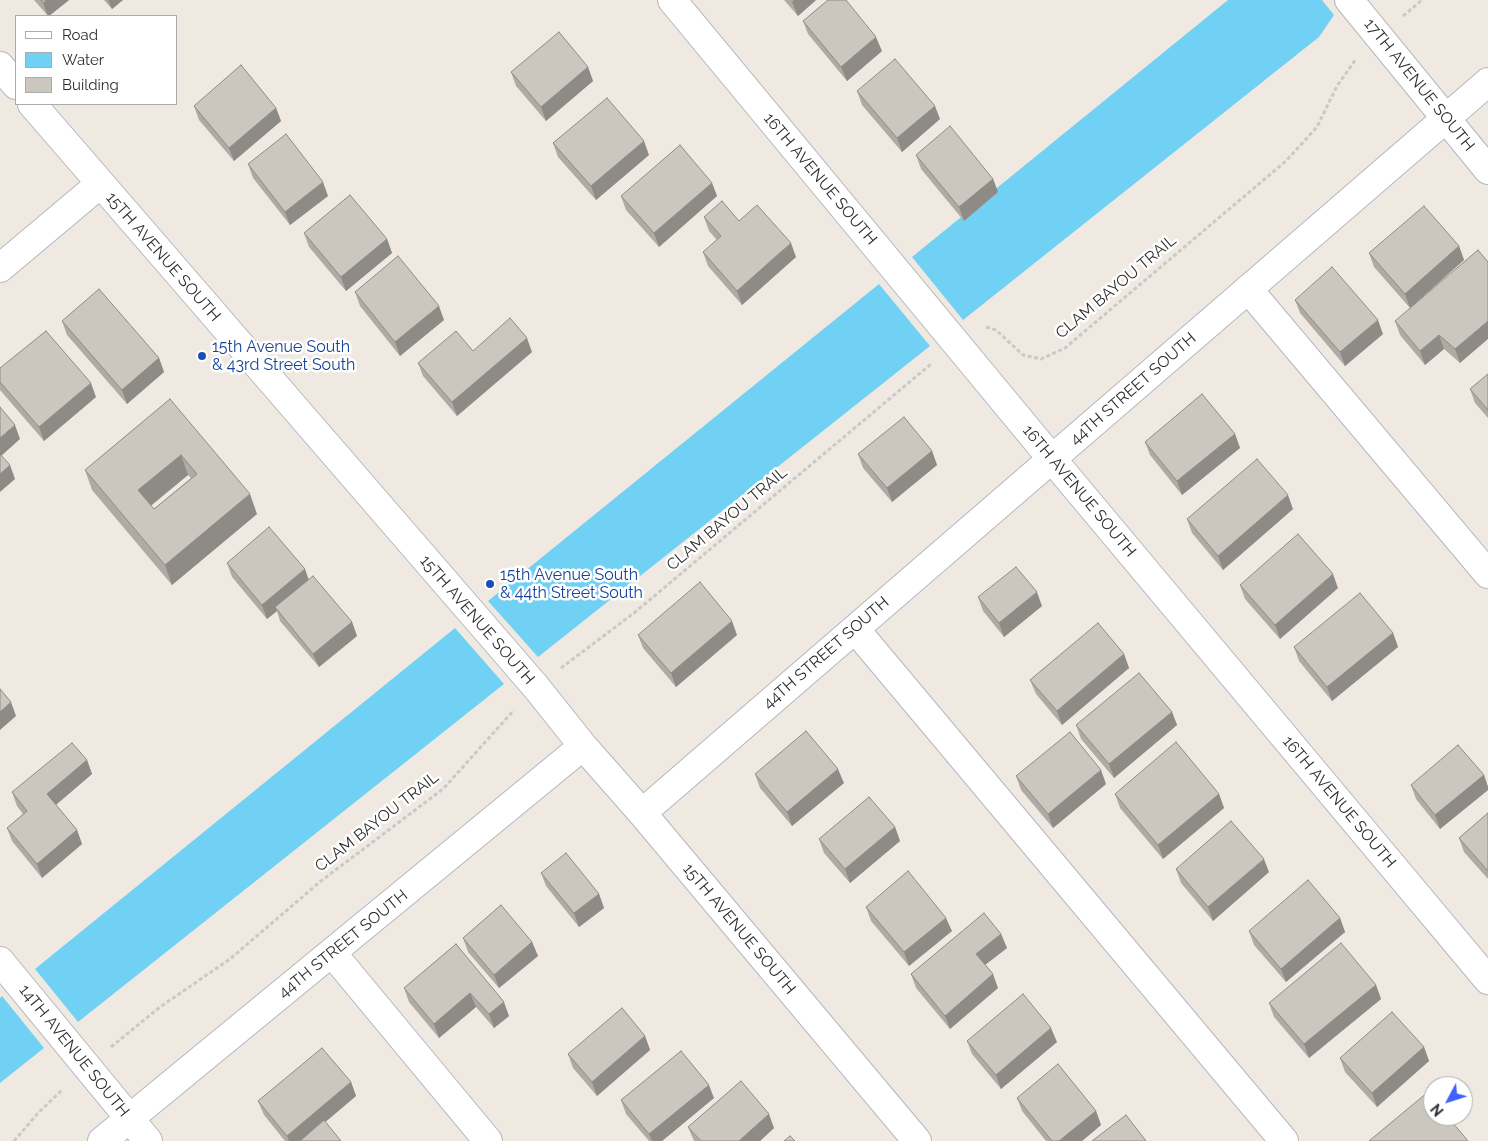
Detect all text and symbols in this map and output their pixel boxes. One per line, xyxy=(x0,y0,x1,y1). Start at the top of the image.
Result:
legend xyxy=(15,15,178,105)
street label: 17TH AVENUE SOUTH xyxy=(1360,15,1478,155)
text: Road xyxy=(62,26,98,44)
text: Water xyxy=(62,51,104,69)
text: Building xyxy=(62,76,119,94)
street label: 16TH AVENUE SOUTH xyxy=(759,109,881,249)
street label: 15TH AVENUE SOUTH xyxy=(102,188,224,326)
street label: CLAM BAYOU TRAIL xyxy=(1052,231,1180,343)
street label: 44TH STREET SOUTH xyxy=(1066,329,1200,449)
place label: 15th Avenue South & 43rd Street South xyxy=(212,337,355,375)
marker: 15th Avenue South & 43rd Street South xyxy=(196,350,208,362)
street label: 16TH AVENUE SOUTH xyxy=(1018,421,1140,561)
street label: CLAM BAYOU TRAIL xyxy=(663,463,791,575)
street label: 15TH AVENUE SOUTH xyxy=(416,551,538,689)
place label: 15th Avenue South & 44th Street South xyxy=(500,565,643,603)
marker: 15th Avenue South & 44th Street South xyxy=(484,578,496,590)
street label: 44TH STREET SOUTH xyxy=(759,593,893,713)
street label: 16TH AVENUE SOUTH xyxy=(1278,732,1400,872)
street label: CLAM BAYOU TRAIL xyxy=(311,768,443,876)
street label: 15TH AVENUE SOUTH xyxy=(679,860,799,998)
street label: 44TH STREET SOUTH xyxy=(274,886,412,1002)
street label: 14TH AVENUE SOUTH xyxy=(15,981,133,1121)
north arrow xyxy=(1423,1076,1473,1126)
text: N xyxy=(1428,1101,1447,1119)

